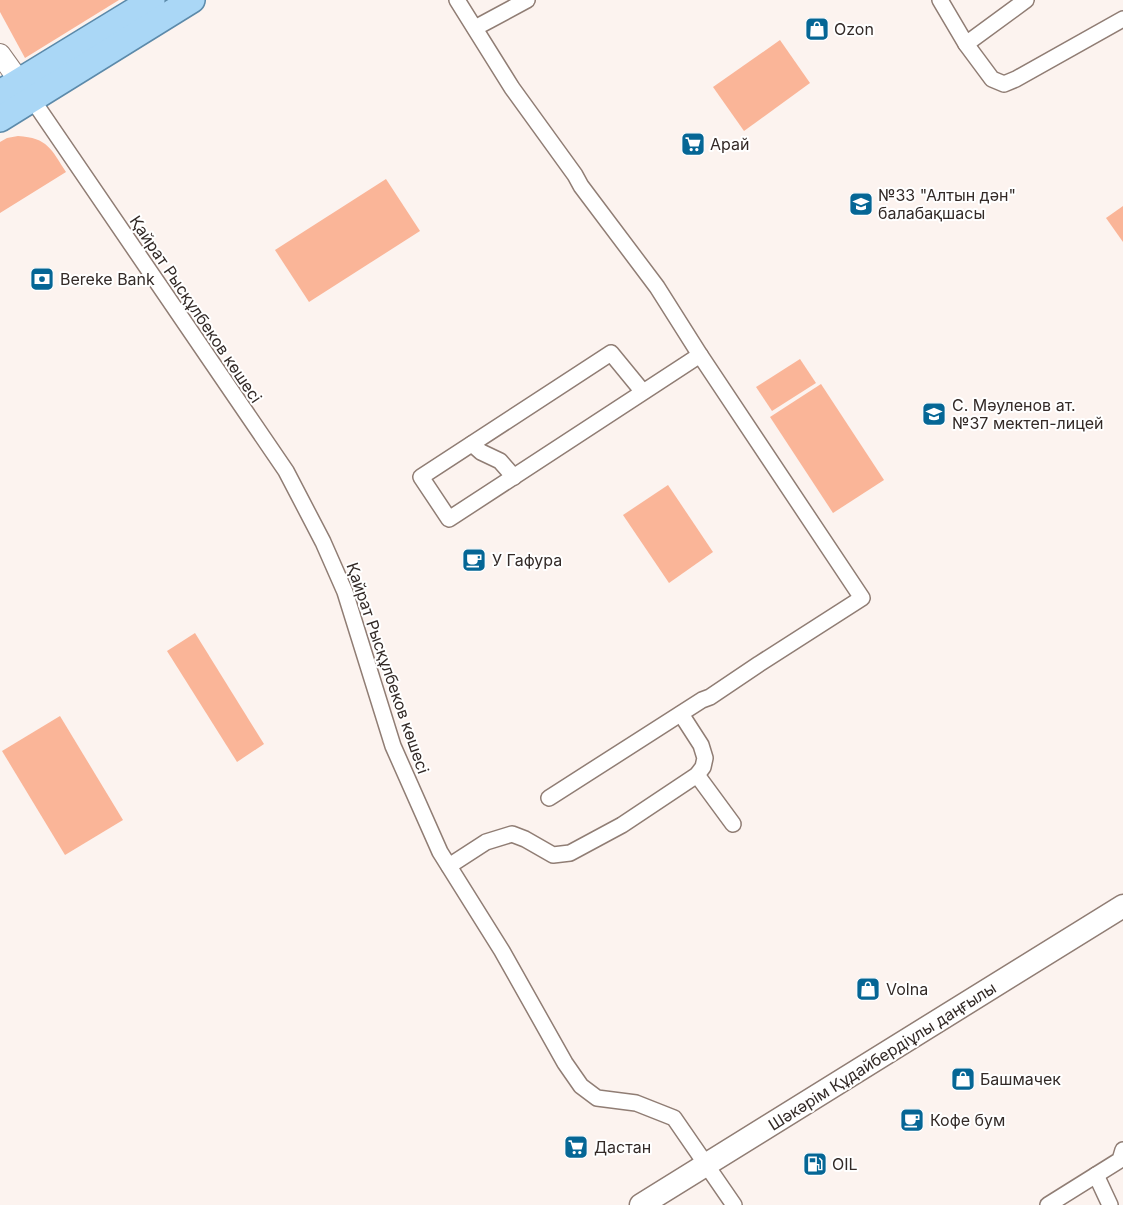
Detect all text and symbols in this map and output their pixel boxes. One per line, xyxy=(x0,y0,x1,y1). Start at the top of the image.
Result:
shop icon: Ozon xyxy=(804,16,830,42)
place label: Ozon xyxy=(834,19,874,39)
supermarket icon: Арай xyxy=(680,131,706,157)
place label: Арай xyxy=(710,134,749,154)
place label: №33 "Алтын дән" балабақшасы xyxy=(878,185,1016,223)
school or university icon: №33 "Алтын дән" балабақшасы xyxy=(848,191,874,217)
street label: Қайрат Рысқұлбеков көшесі xyxy=(126,211,266,407)
bank icon: Bereke Bank xyxy=(29,266,55,292)
place label: Bereke Bank xyxy=(60,269,155,289)
place label: С. Мәуленов ат. №37 мектеп-лицей xyxy=(952,395,1104,433)
school or university icon: С. Мәуленов ат. №37 мектеп-лицей xyxy=(921,401,947,427)
cafe icon: У Гафура xyxy=(461,547,487,573)
place label: У Гафура xyxy=(492,550,562,570)
street label: Қайрат Рысқұлбеков көшесі xyxy=(342,560,434,776)
shop icon: Volna xyxy=(855,976,881,1002)
street label: Шәкәрім Құдайбердіұлы даңғылы xyxy=(764,977,1000,1135)
place label: Volna xyxy=(886,979,928,999)
shop icon: Башмачек xyxy=(950,1066,976,1092)
place label: Башмачек xyxy=(980,1069,1061,1089)
cafe icon: Кофе бум xyxy=(899,1107,925,1133)
place label: Кофе бум xyxy=(930,1110,1005,1130)
supermarket icon: Дастан xyxy=(563,1134,589,1160)
place label: Дастан xyxy=(594,1137,651,1157)
fuel station icon: OIL xyxy=(802,1151,828,1177)
place label: OIL xyxy=(832,1154,858,1174)

